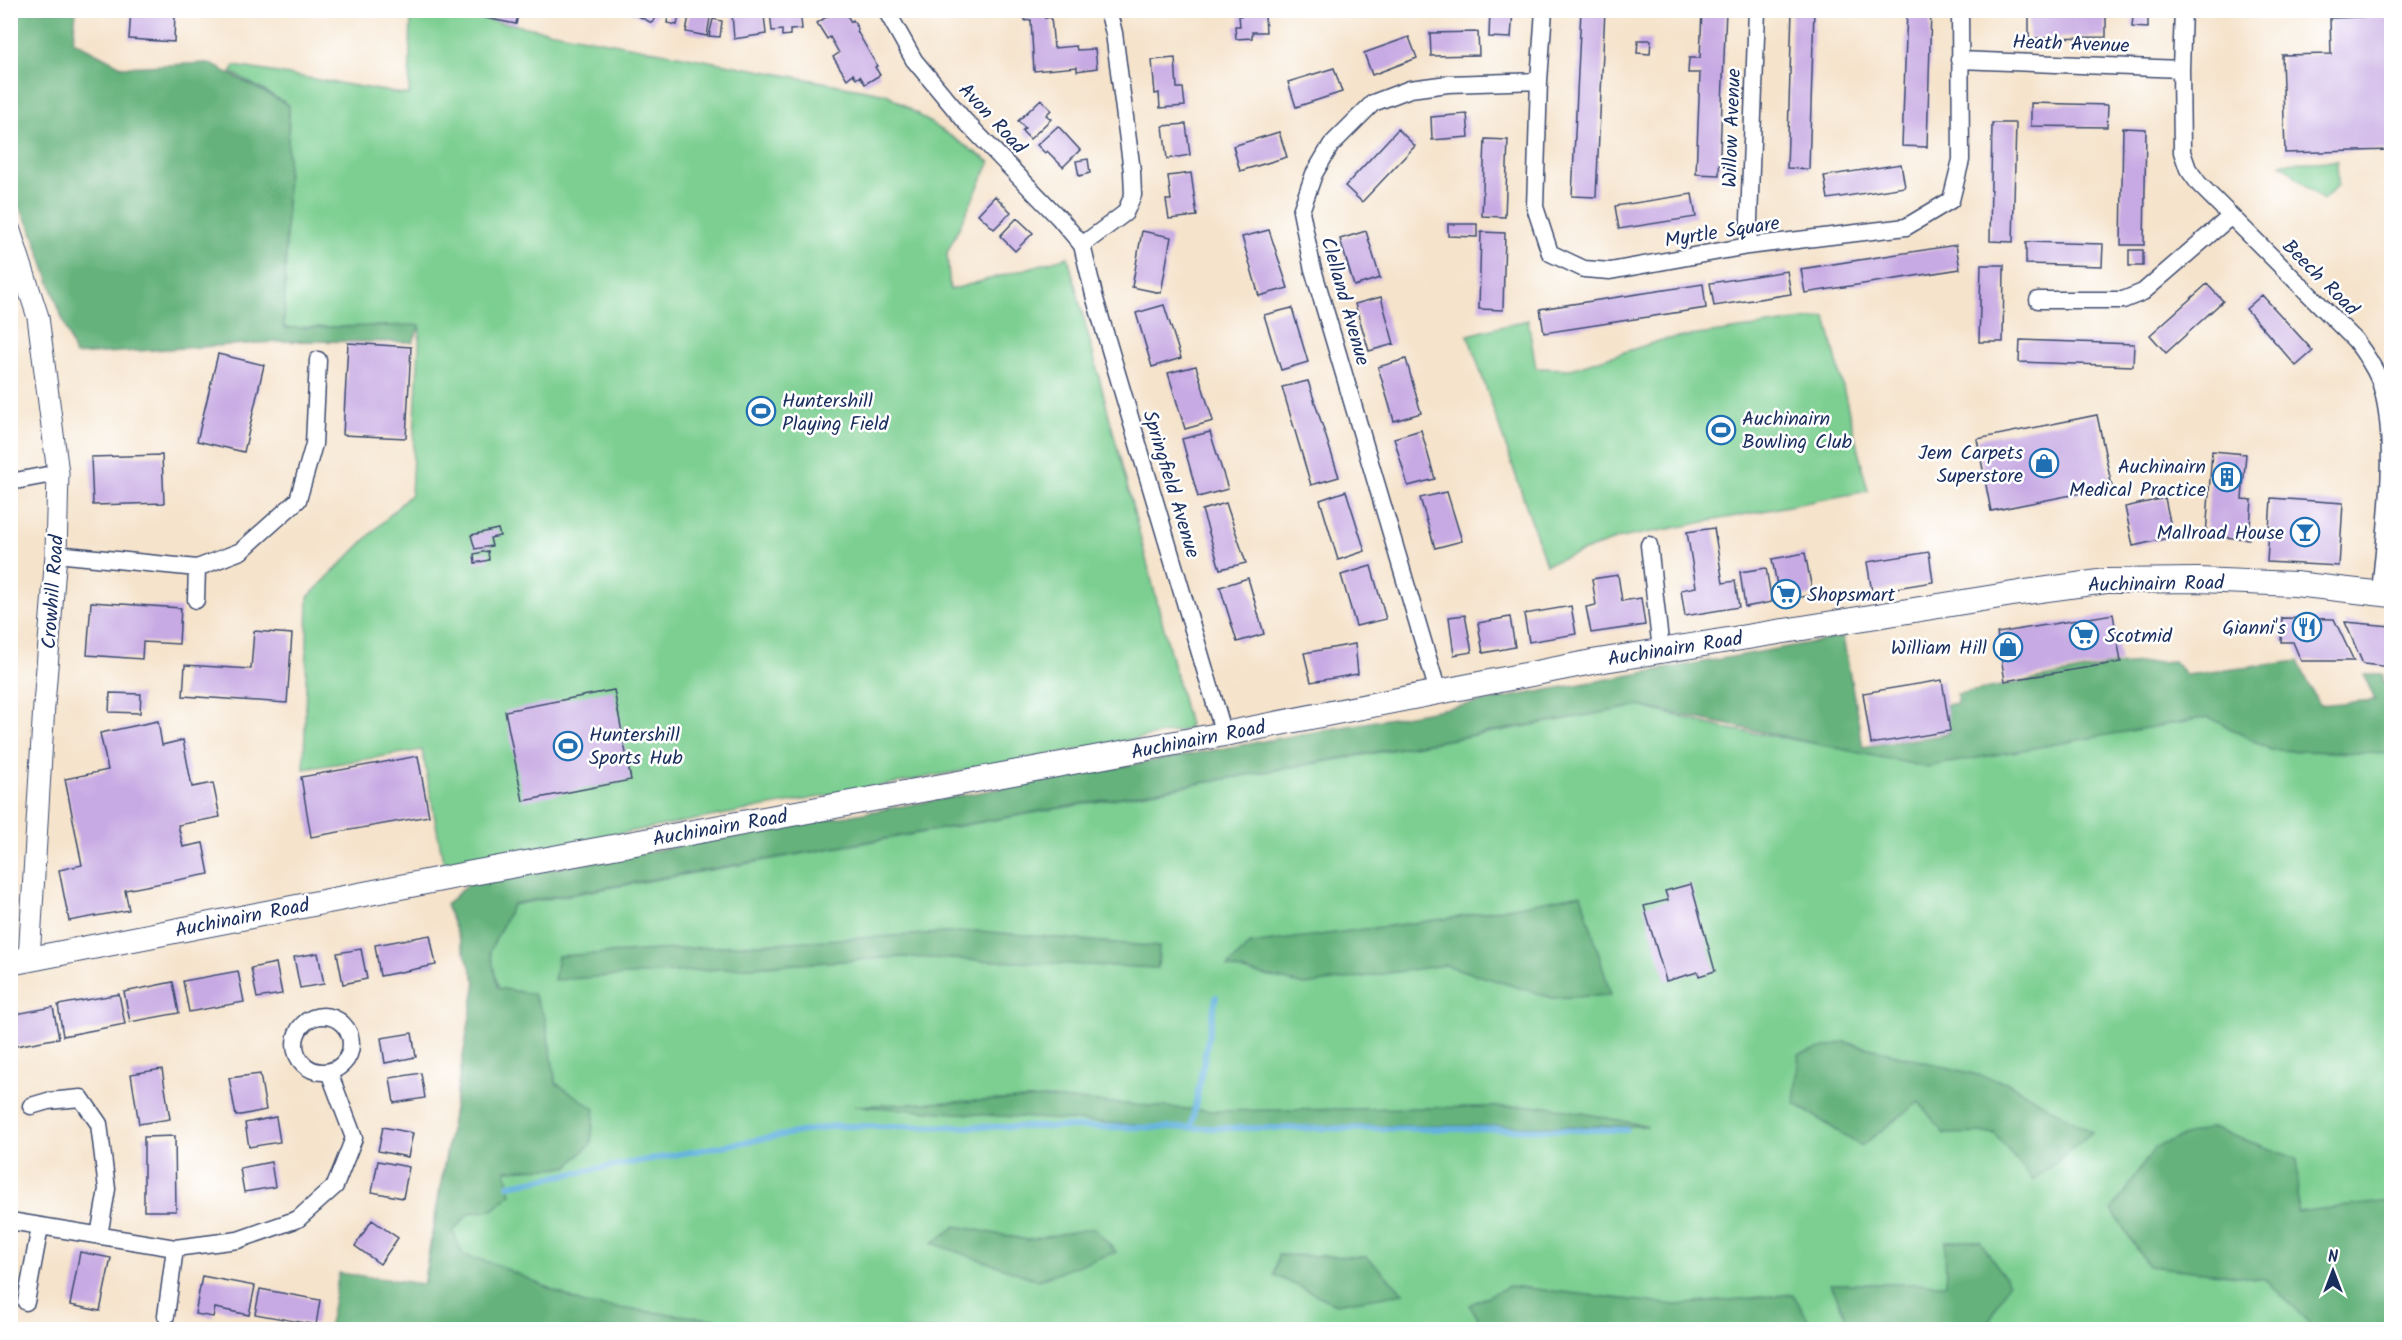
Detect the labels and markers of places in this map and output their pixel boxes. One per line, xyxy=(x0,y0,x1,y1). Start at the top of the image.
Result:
place label: Huntershill Playing Field xyxy=(782,386,890,441)
sports icon: Huntershill Playing Field xyxy=(745,395,777,427)
place label: Auchinairn Bowling Club xyxy=(1742,404,1853,459)
sports icon: Auchinairn Bowling Club xyxy=(1705,414,1737,446)
place label: Jem Carpets Superstore xyxy=(1918,438,2023,493)
shop icon: Jem Carpets Superstore xyxy=(2028,447,2060,479)
place label: Auchinairn Medical Practice xyxy=(2069,452,2206,507)
building icon: Auchinairn Medical Practice xyxy=(2211,461,2243,493)
bar icon: Mallroad House xyxy=(2289,516,2321,548)
place label: Mallroad House xyxy=(2156,518,2284,550)
supermarket icon: Shopsmart xyxy=(1770,578,1802,610)
place label: Shopsmart xyxy=(1807,580,1895,612)
restaurant icon: Gianni's xyxy=(2291,611,2323,643)
place label: Gianni's xyxy=(2222,613,2286,645)
supermarket icon: Scotmid xyxy=(2068,619,2100,651)
place label: Scotmid xyxy=(2105,621,2173,653)
shop icon: William Hill xyxy=(1992,631,2024,663)
place label: William Hill xyxy=(1891,633,1987,665)
place label: Huntershill Sports Hub xyxy=(589,720,683,775)
sports icon: Huntershill Sports Hub xyxy=(552,730,584,762)

